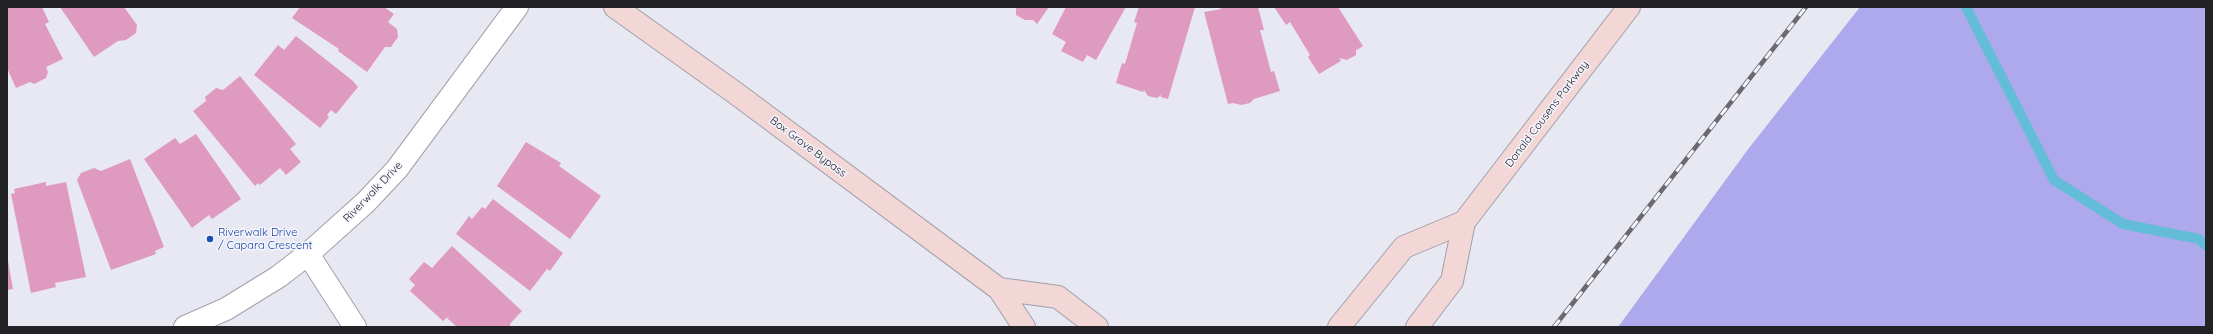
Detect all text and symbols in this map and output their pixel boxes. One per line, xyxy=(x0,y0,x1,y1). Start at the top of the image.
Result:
street label: Donald Cousens Parkway xyxy=(1503,58,1591,170)
street label: Box Grove Bypass xyxy=(767,114,849,180)
street label: Riverwalk Drive xyxy=(341,159,405,225)
place label: Riverwalk Drive / Capara Crescent xyxy=(218,226,312,252)
marker: Riverwalk Drive / Capara Crescent xyxy=(205,234,215,244)

